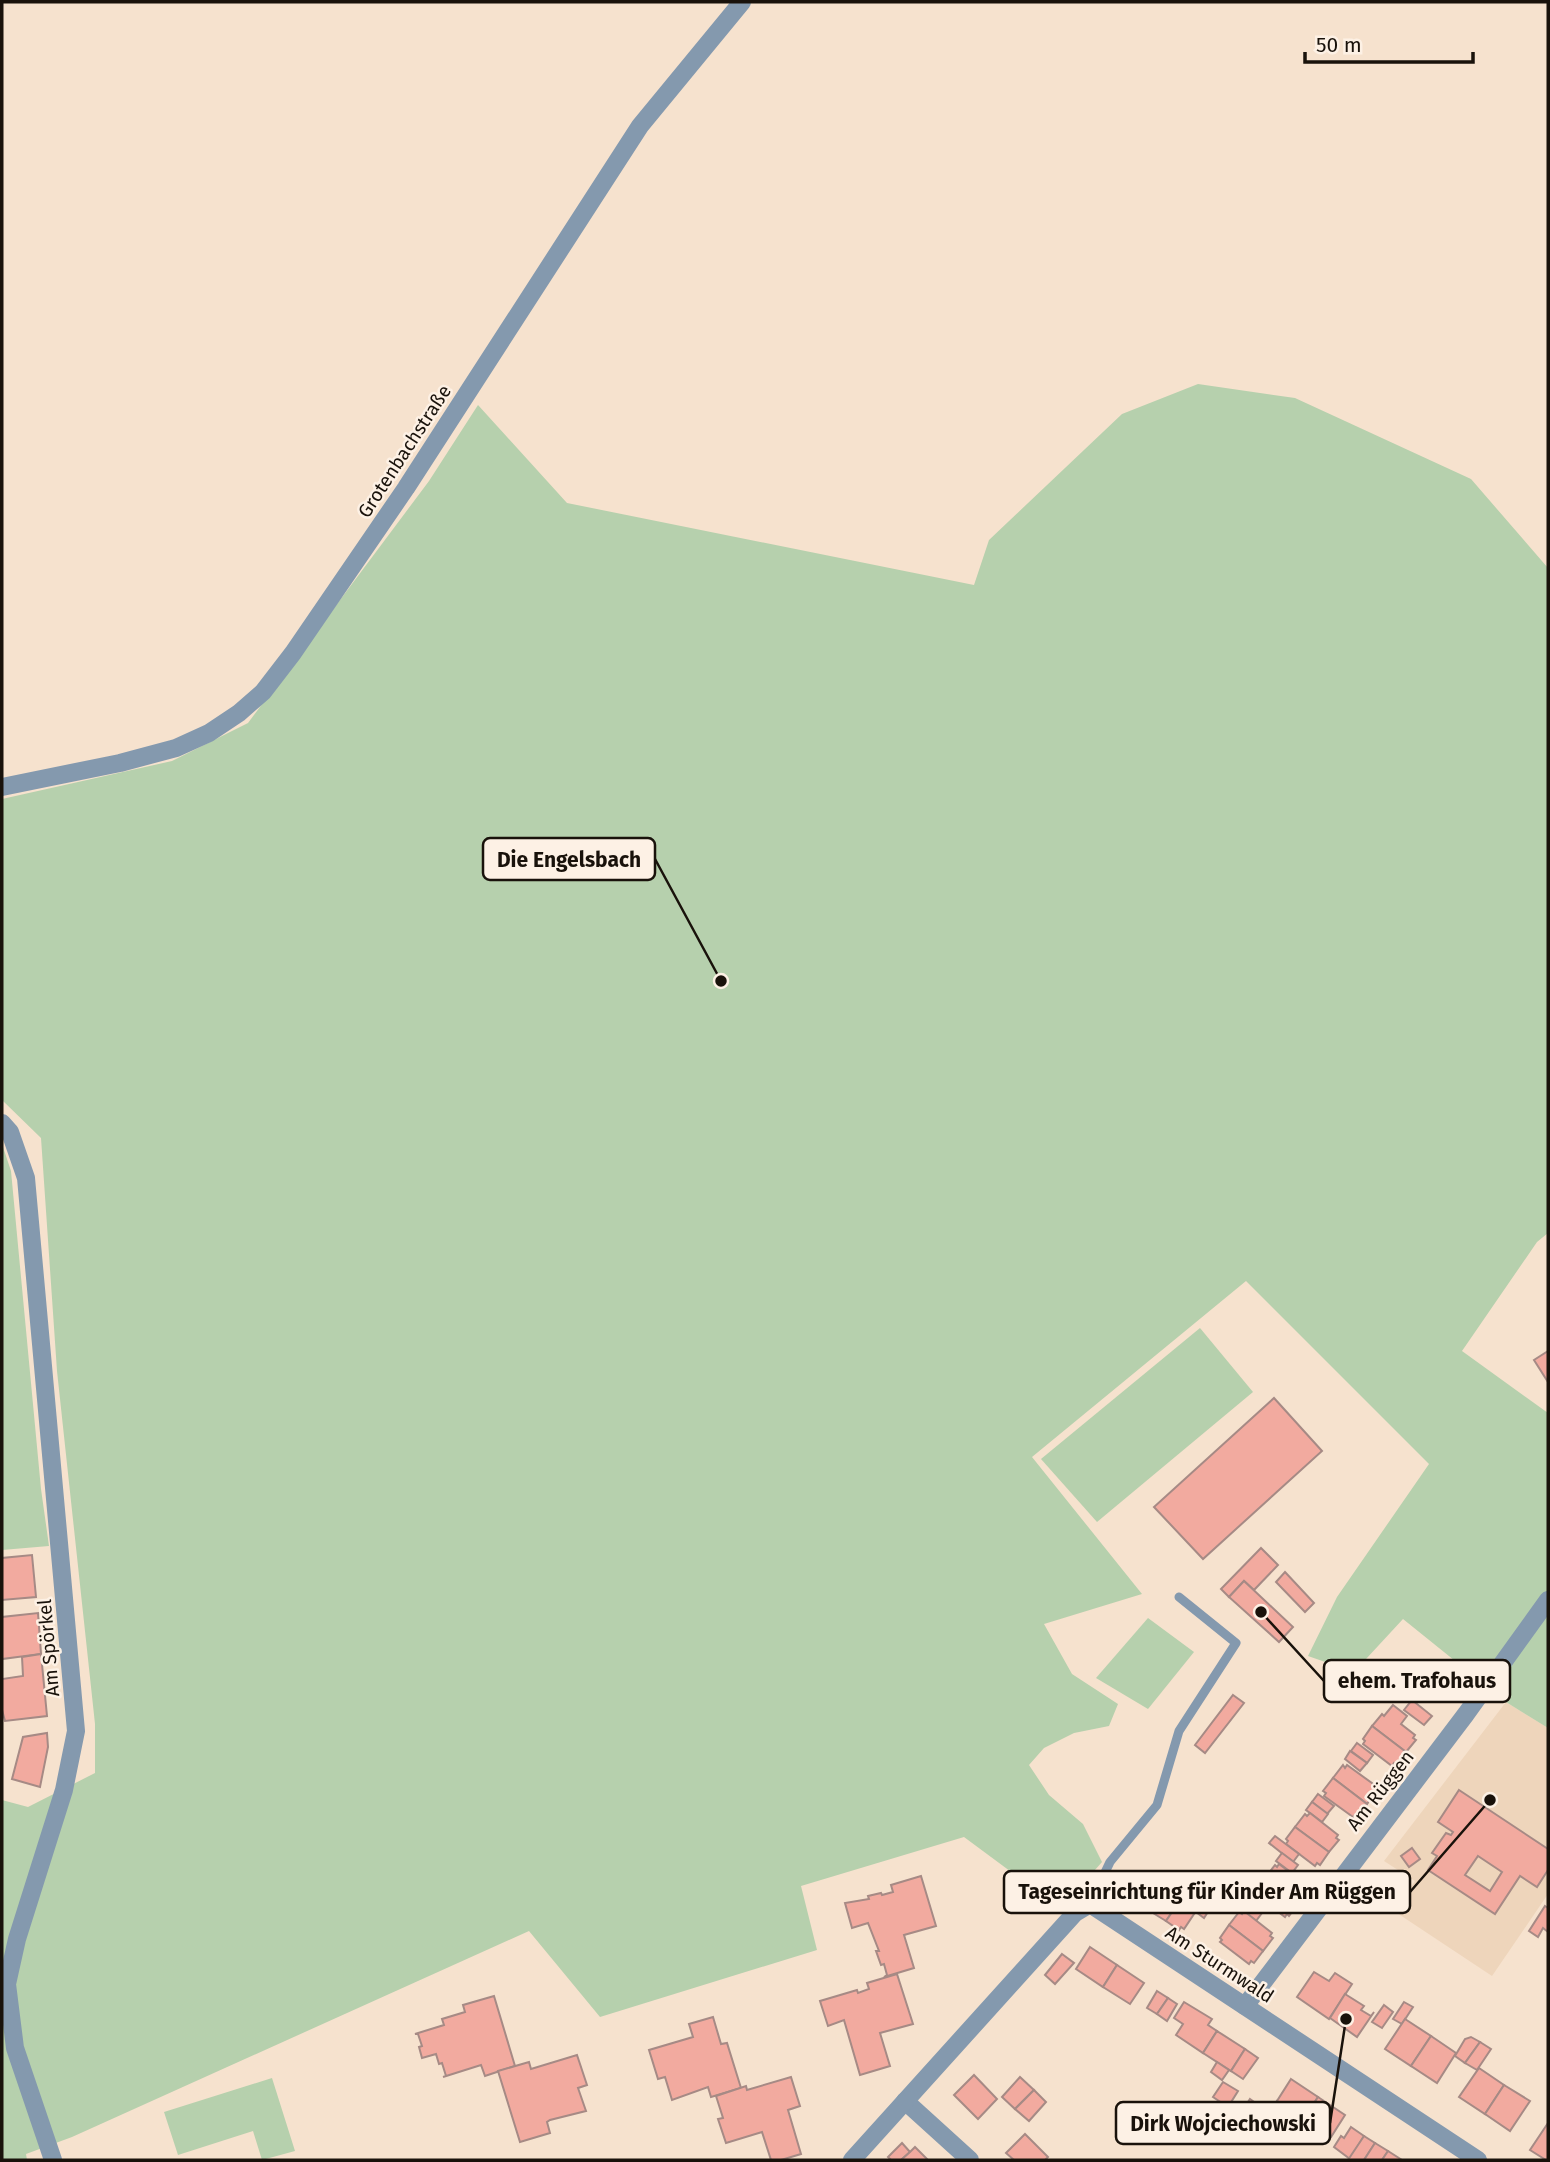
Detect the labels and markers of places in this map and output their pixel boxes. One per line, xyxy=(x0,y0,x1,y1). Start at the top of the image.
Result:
callout: Die Engelsbach xyxy=(483,838,655,880)
callout: ehem. Trafohaus xyxy=(1324,1660,1510,1702)
callout: Tageseinrichtung für Kinder Am Rüggen xyxy=(1004,1871,1410,1913)
callout: Dirk Wojciechowski xyxy=(1116,2102,1330,2144)

